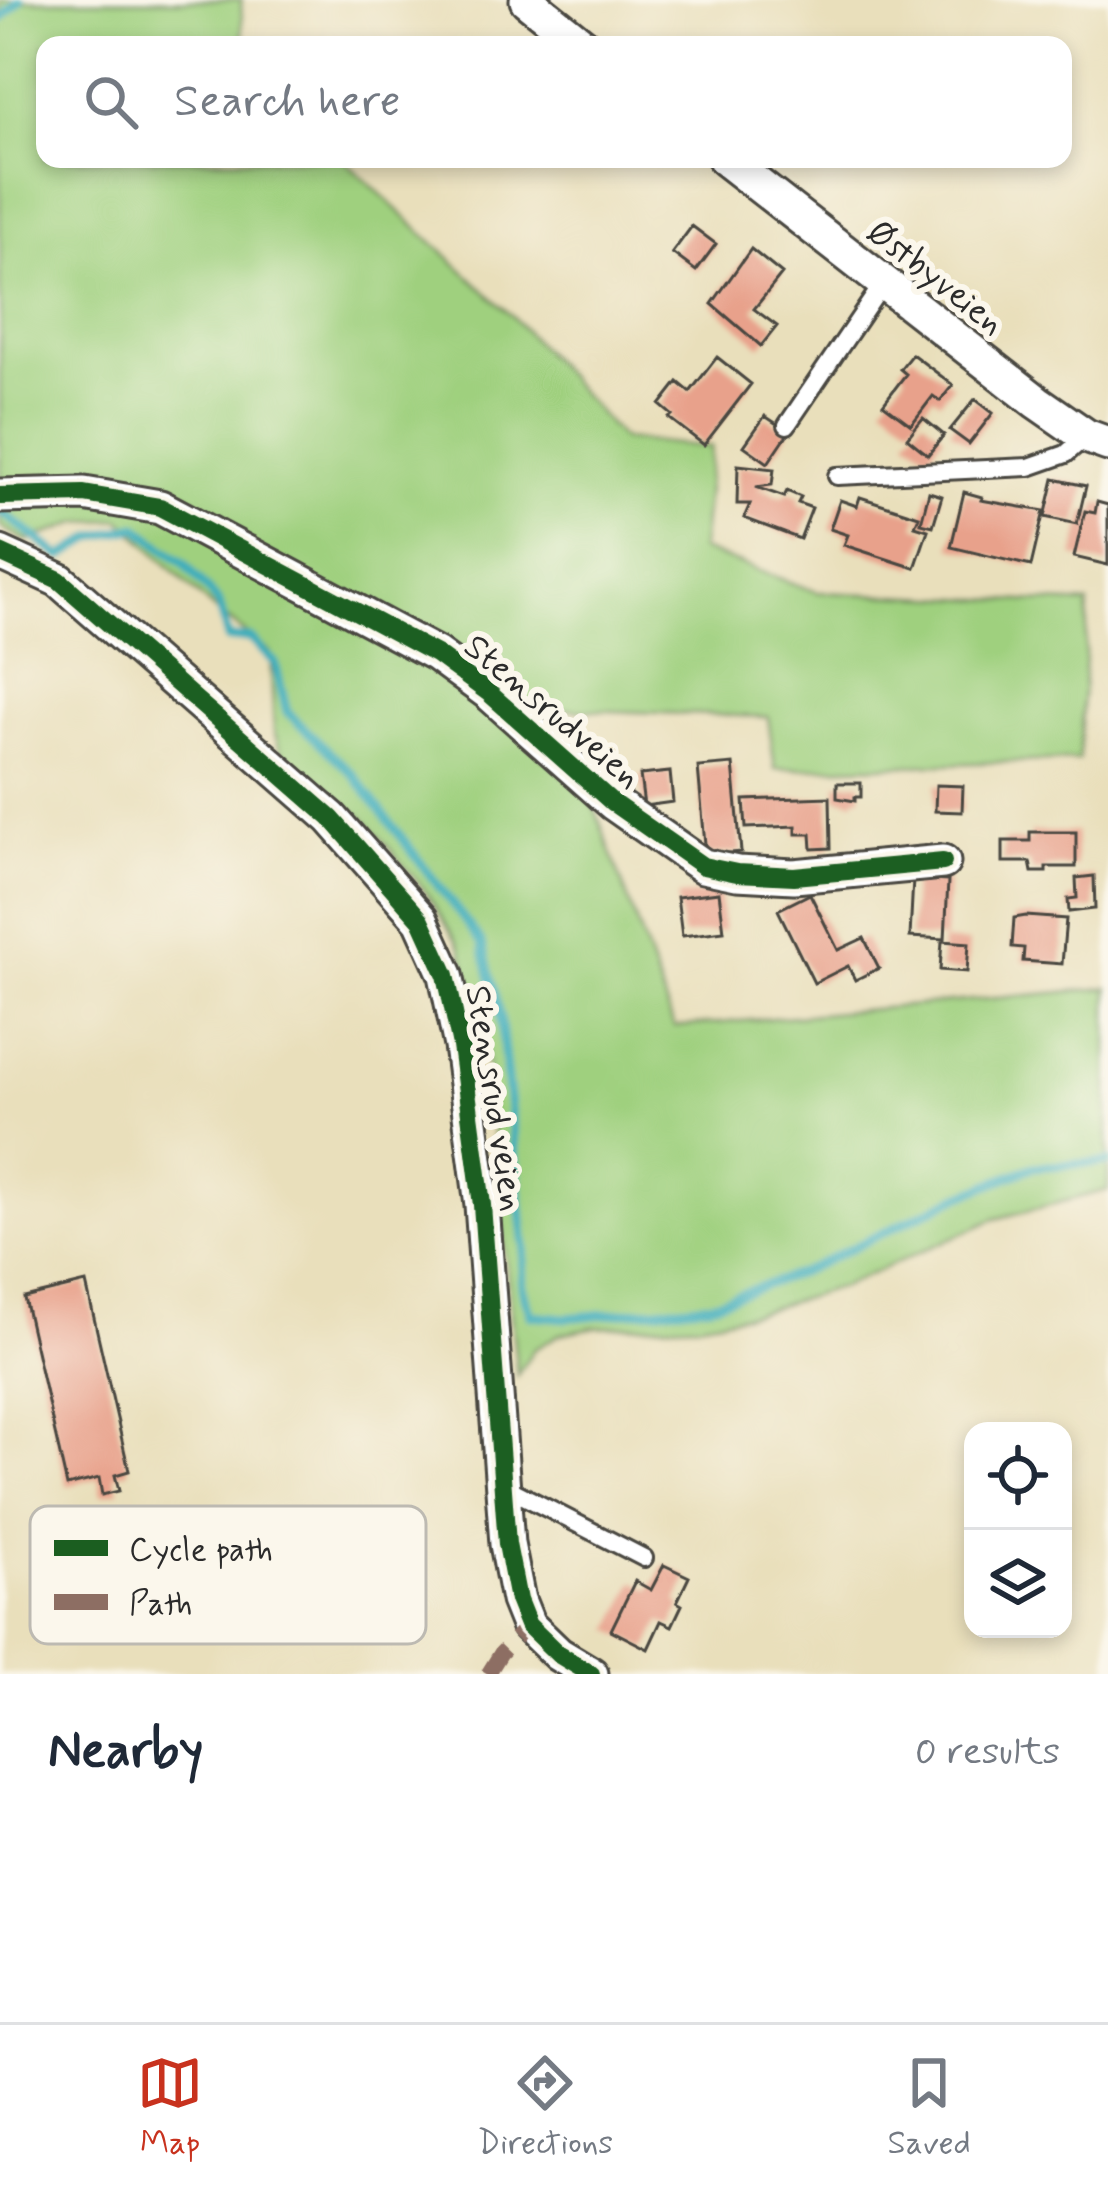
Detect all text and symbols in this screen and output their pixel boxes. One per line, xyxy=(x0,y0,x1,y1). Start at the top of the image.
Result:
search box xyxy=(36,36,1072,168)
icon: search xyxy=(78,69,144,135)
text: Search here xyxy=(174,73,401,132)
street label: Østbyveien xyxy=(856,210,1013,347)
street label: Stensrudveien xyxy=(453,625,650,801)
street label: Stensrud veien xyxy=(453,982,535,1215)
map controls xyxy=(964,1422,1072,1638)
button: locate xyxy=(964,1422,1072,1530)
legend xyxy=(30,1506,426,1644)
text: Cycle path xyxy=(129,1529,273,1573)
button: layers xyxy=(964,1530,1072,1638)
text: Path xyxy=(129,1583,192,1627)
text: Nearby xyxy=(48,1719,203,1785)
text: 0 results xyxy=(915,1727,1060,1778)
tab: Map xyxy=(137,2050,203,2166)
tab: Directions xyxy=(477,2050,613,2166)
tab: Saved xyxy=(887,2050,971,2166)

